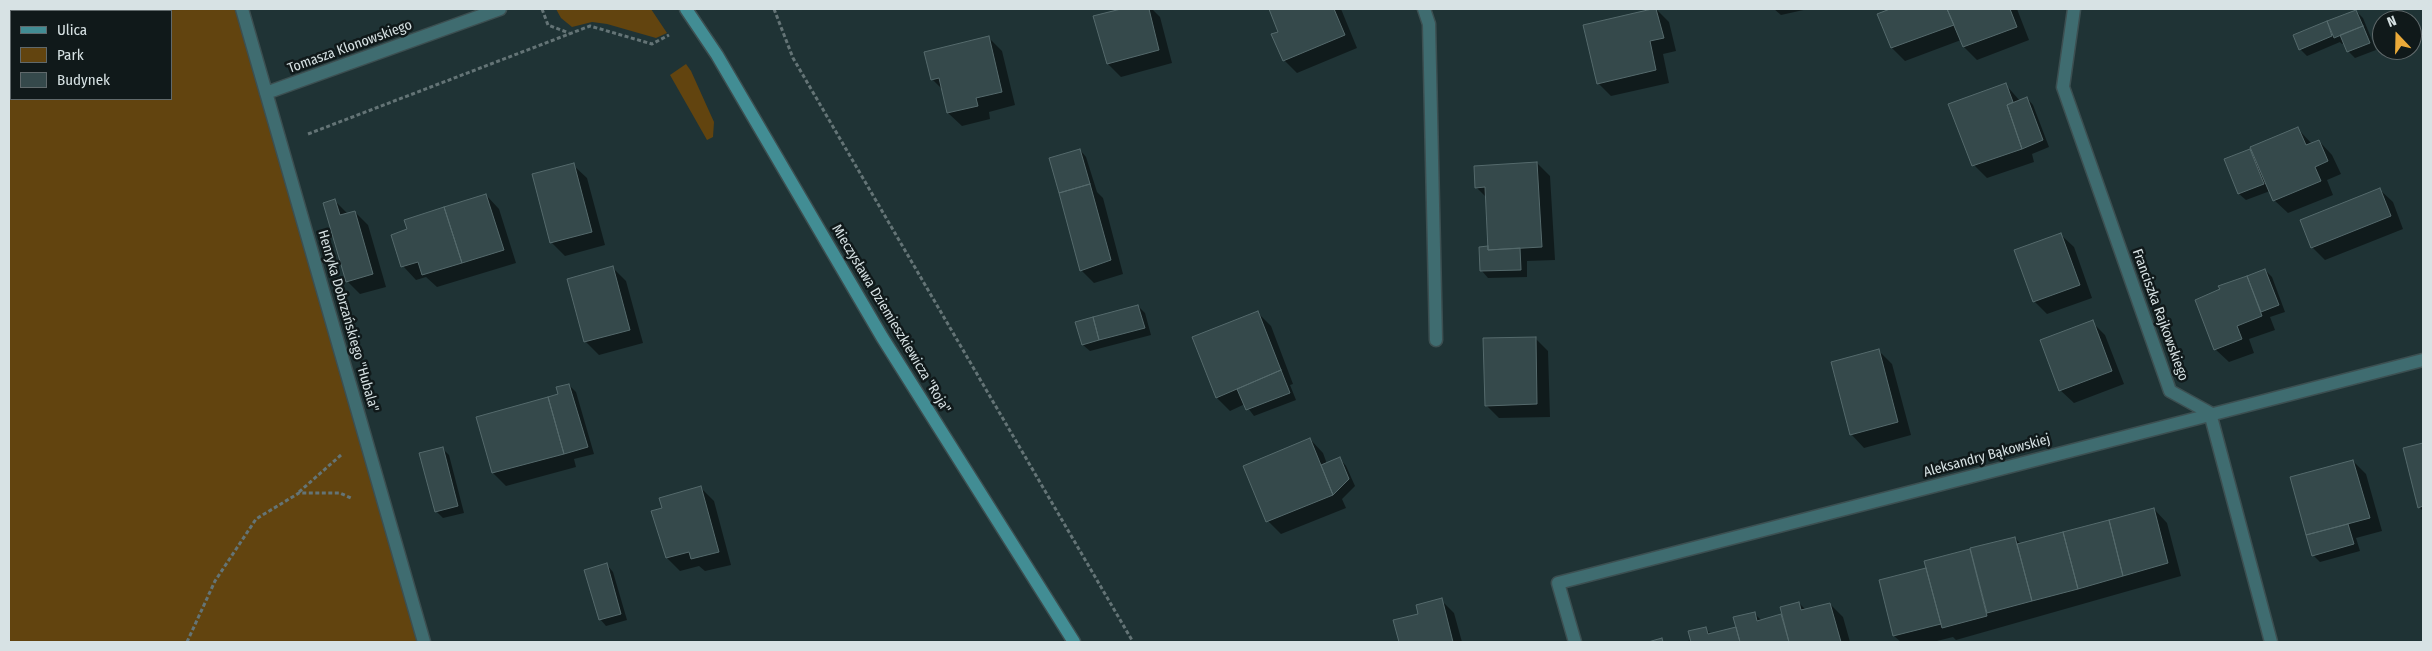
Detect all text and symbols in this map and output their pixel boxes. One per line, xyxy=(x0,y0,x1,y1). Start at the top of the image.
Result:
legend xyxy=(10,10,172,100)
north arrow xyxy=(2372,10,2422,60)
text: N xyxy=(2385,12,2399,31)
street label: Tomasza Klonowskiego xyxy=(286,17,414,77)
text: Ulica xyxy=(57,21,87,39)
text: Park xyxy=(57,46,84,64)
text: Budynek xyxy=(57,71,110,89)
street label: Mieczysława Dziemieszkiewicza "Roja" xyxy=(828,222,954,416)
street label: Henryka Dobrzańskiego "Hubala" xyxy=(314,228,382,414)
street label: Franciszka Rajkowskiego xyxy=(2128,247,2192,383)
street label: Aleksandry Bąkowskiej xyxy=(1922,431,2052,481)

